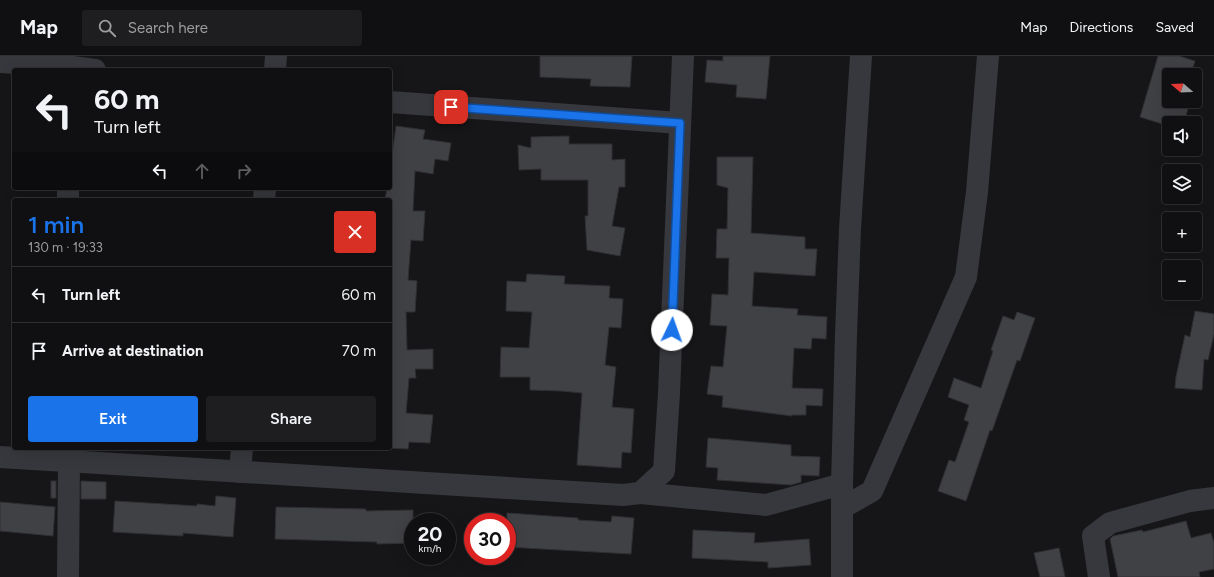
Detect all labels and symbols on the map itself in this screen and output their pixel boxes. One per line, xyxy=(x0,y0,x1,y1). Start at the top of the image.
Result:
north arrow xyxy=(1162,68,1202,108)
pin xyxy=(434,90,468,124)
position arrow xyxy=(651,309,693,351)
speed limit sign: 30 xyxy=(464,513,516,565)

